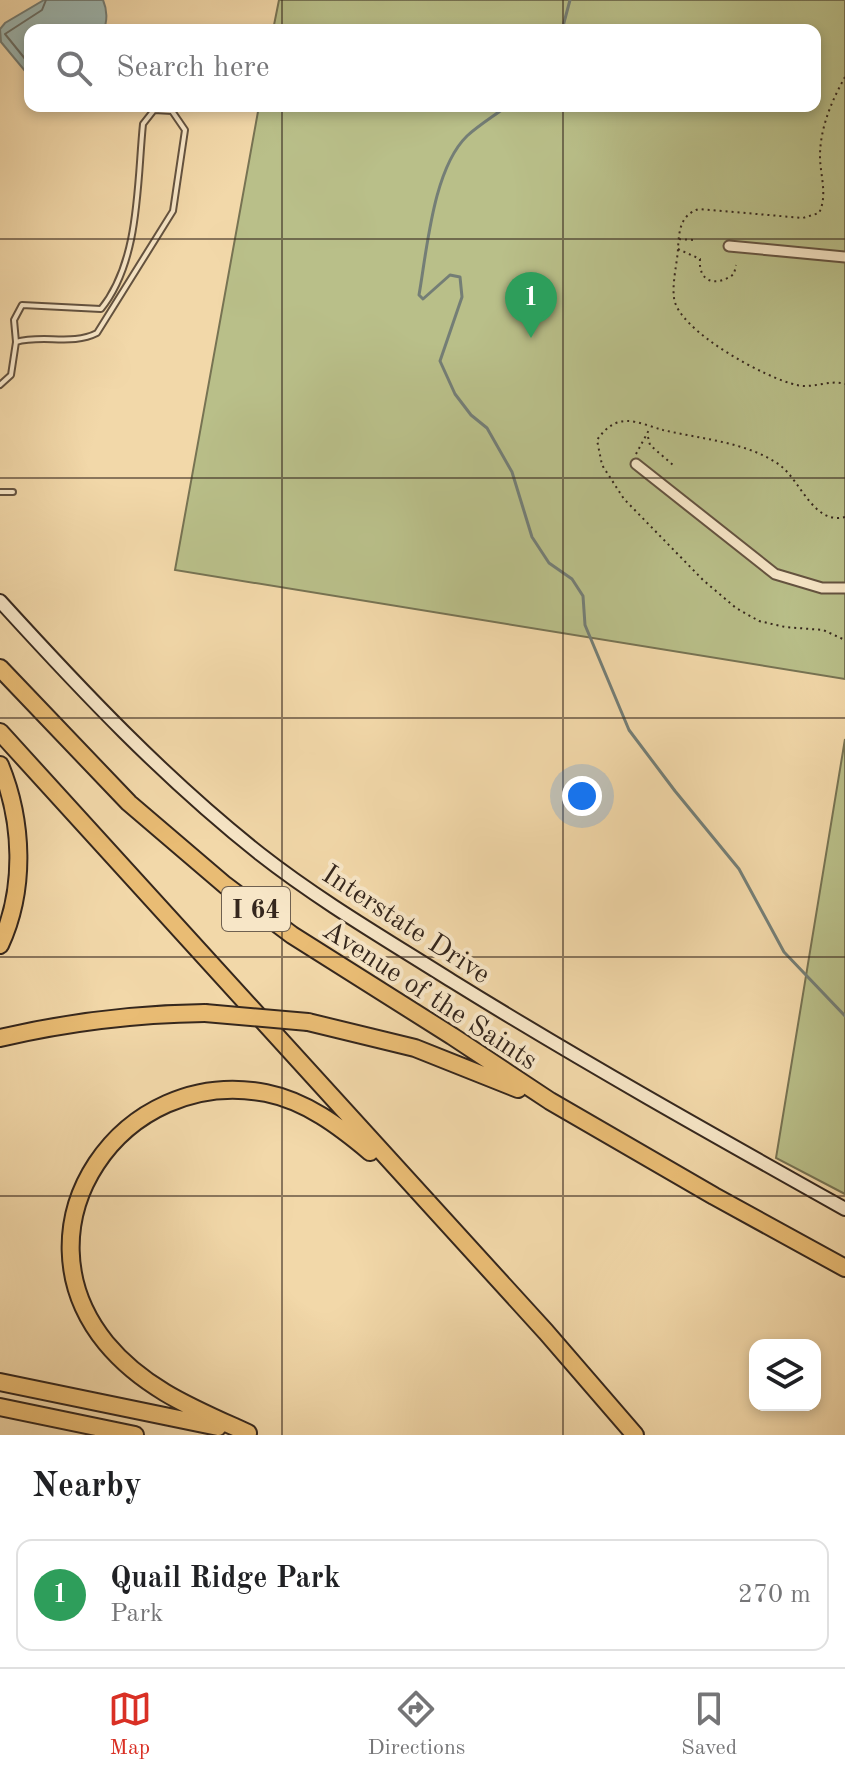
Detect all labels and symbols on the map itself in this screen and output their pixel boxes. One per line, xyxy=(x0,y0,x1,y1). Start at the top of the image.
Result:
pin: 1 xyxy=(505,272,557,338)
your location xyxy=(562,776,602,816)
street label: Interstate Drive xyxy=(316,861,494,990)
road number: I 64 xyxy=(222,887,290,931)
street label: Avenue of the Saints xyxy=(317,917,542,1076)

